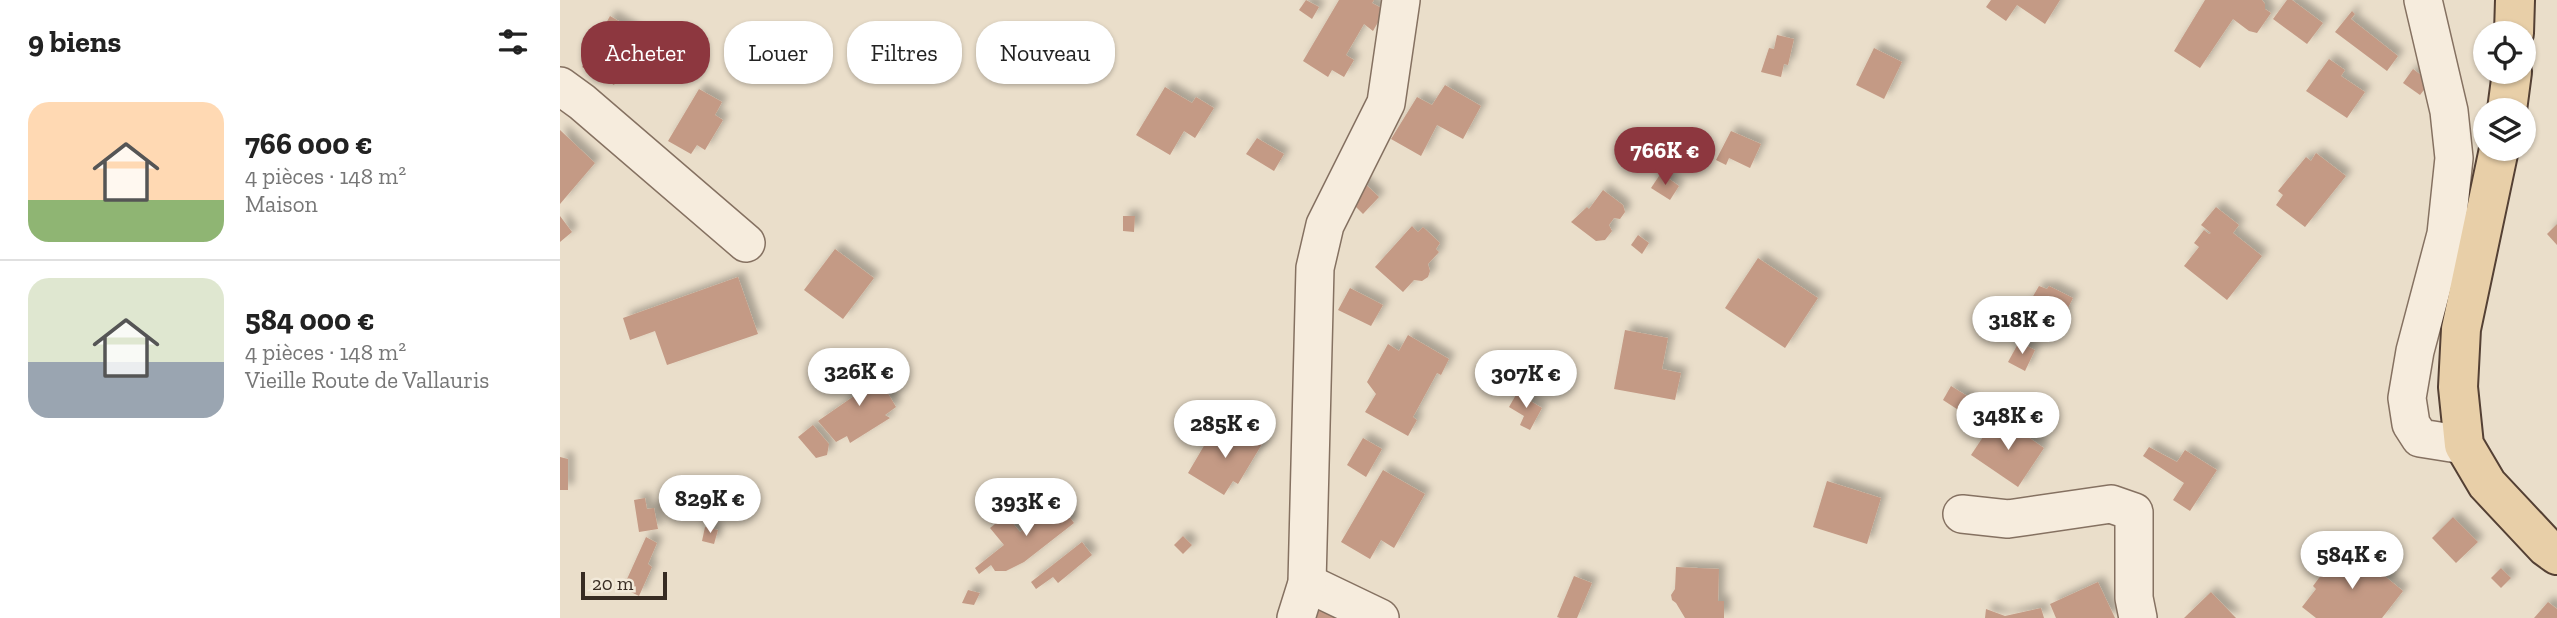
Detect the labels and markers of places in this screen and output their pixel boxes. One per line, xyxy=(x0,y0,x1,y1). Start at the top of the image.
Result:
pin: 766K € xyxy=(1608,128,1722,187)
pin: 318K € xyxy=(1965,296,2079,356)
pin: 326K € xyxy=(802,348,916,408)
pin: 307K € xyxy=(1469,350,1583,410)
pin: 348K € xyxy=(1951,392,2065,452)
pin: 285K € xyxy=(1168,400,1282,460)
pin: 829K € xyxy=(653,476,767,535)
pin: 393K € xyxy=(969,478,1083,538)
pin: 584K € xyxy=(2295,532,2409,591)

